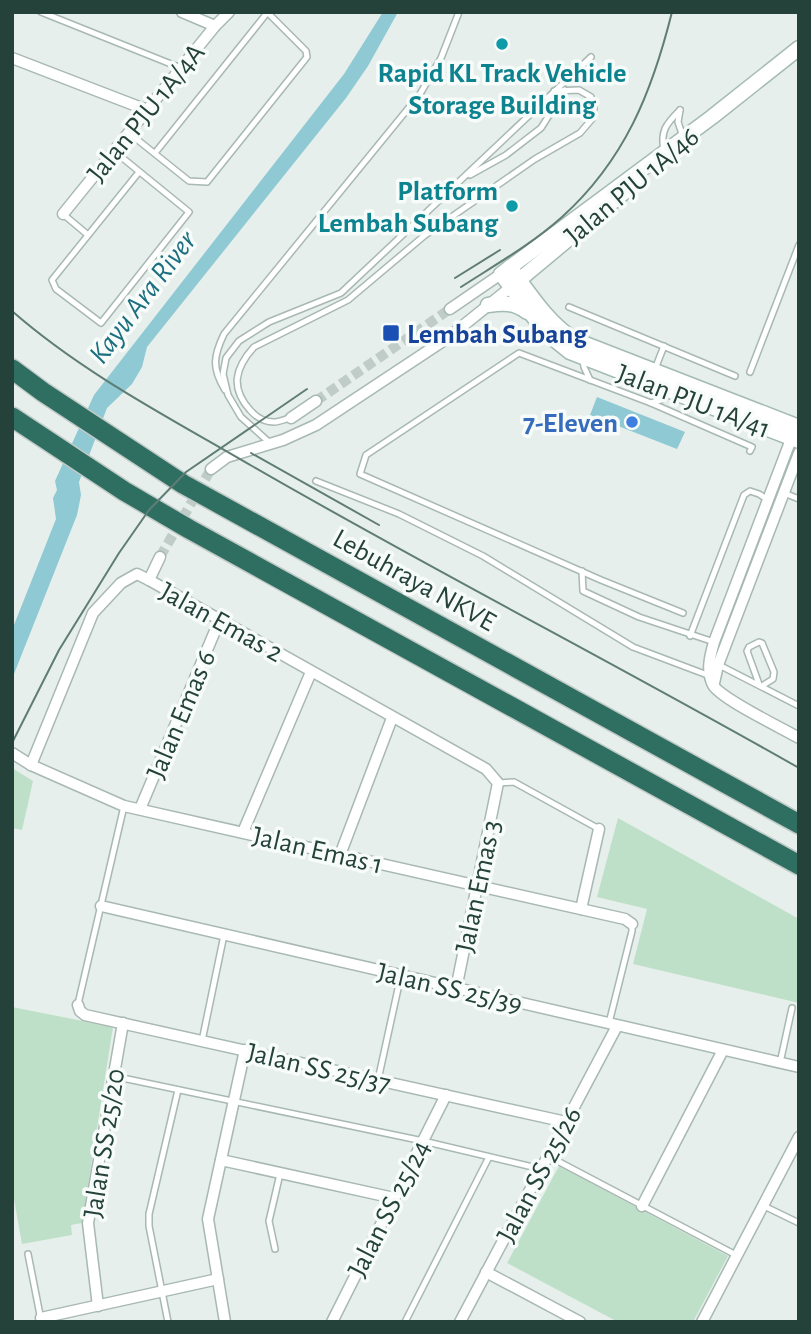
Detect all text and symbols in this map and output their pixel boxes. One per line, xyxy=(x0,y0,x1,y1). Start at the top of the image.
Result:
marker: Rapid KL Track Vehicle Storage Building xyxy=(494,36,510,52)
street label: Jalan PJU 1A/4A xyxy=(83,39,210,188)
place label: Rapid KL Track Vehicle Storage Building xyxy=(377,60,627,120)
street label: Jalan PJU 1A/46 xyxy=(560,123,705,250)
place label: Platform Lembah Subang xyxy=(318,178,499,238)
marker: Platform Lembah Subang xyxy=(504,198,520,214)
water label: Kayu Ara River xyxy=(83,225,203,369)
place label: Lembah Subang xyxy=(407,321,588,349)
marker: Lembah Subang xyxy=(381,323,401,343)
street label: Jalan PJU 1A/41 xyxy=(613,360,774,444)
place label: 7-Eleven xyxy=(523,410,618,438)
marker: 7-Eleven xyxy=(624,414,640,430)
street label: Lebuhraya NKVE xyxy=(328,525,500,637)
street label: Jalan Emas 2 xyxy=(155,578,287,668)
street label: Jalan Emas 6 xyxy=(142,647,221,783)
street label: Jalan Emas 3 xyxy=(451,818,507,955)
street label: Jalan Emas 1 xyxy=(250,822,385,880)
street label: Jalan SS 25/39 xyxy=(374,959,525,1019)
street label: Jalan SS 25/37 xyxy=(244,1039,393,1099)
street label: Jalan SS 25/20 xyxy=(79,1067,131,1220)
street label: Jalan SS 25/26 xyxy=(492,1103,587,1247)
street label: Jalan SS 25/24 xyxy=(343,1136,436,1282)

